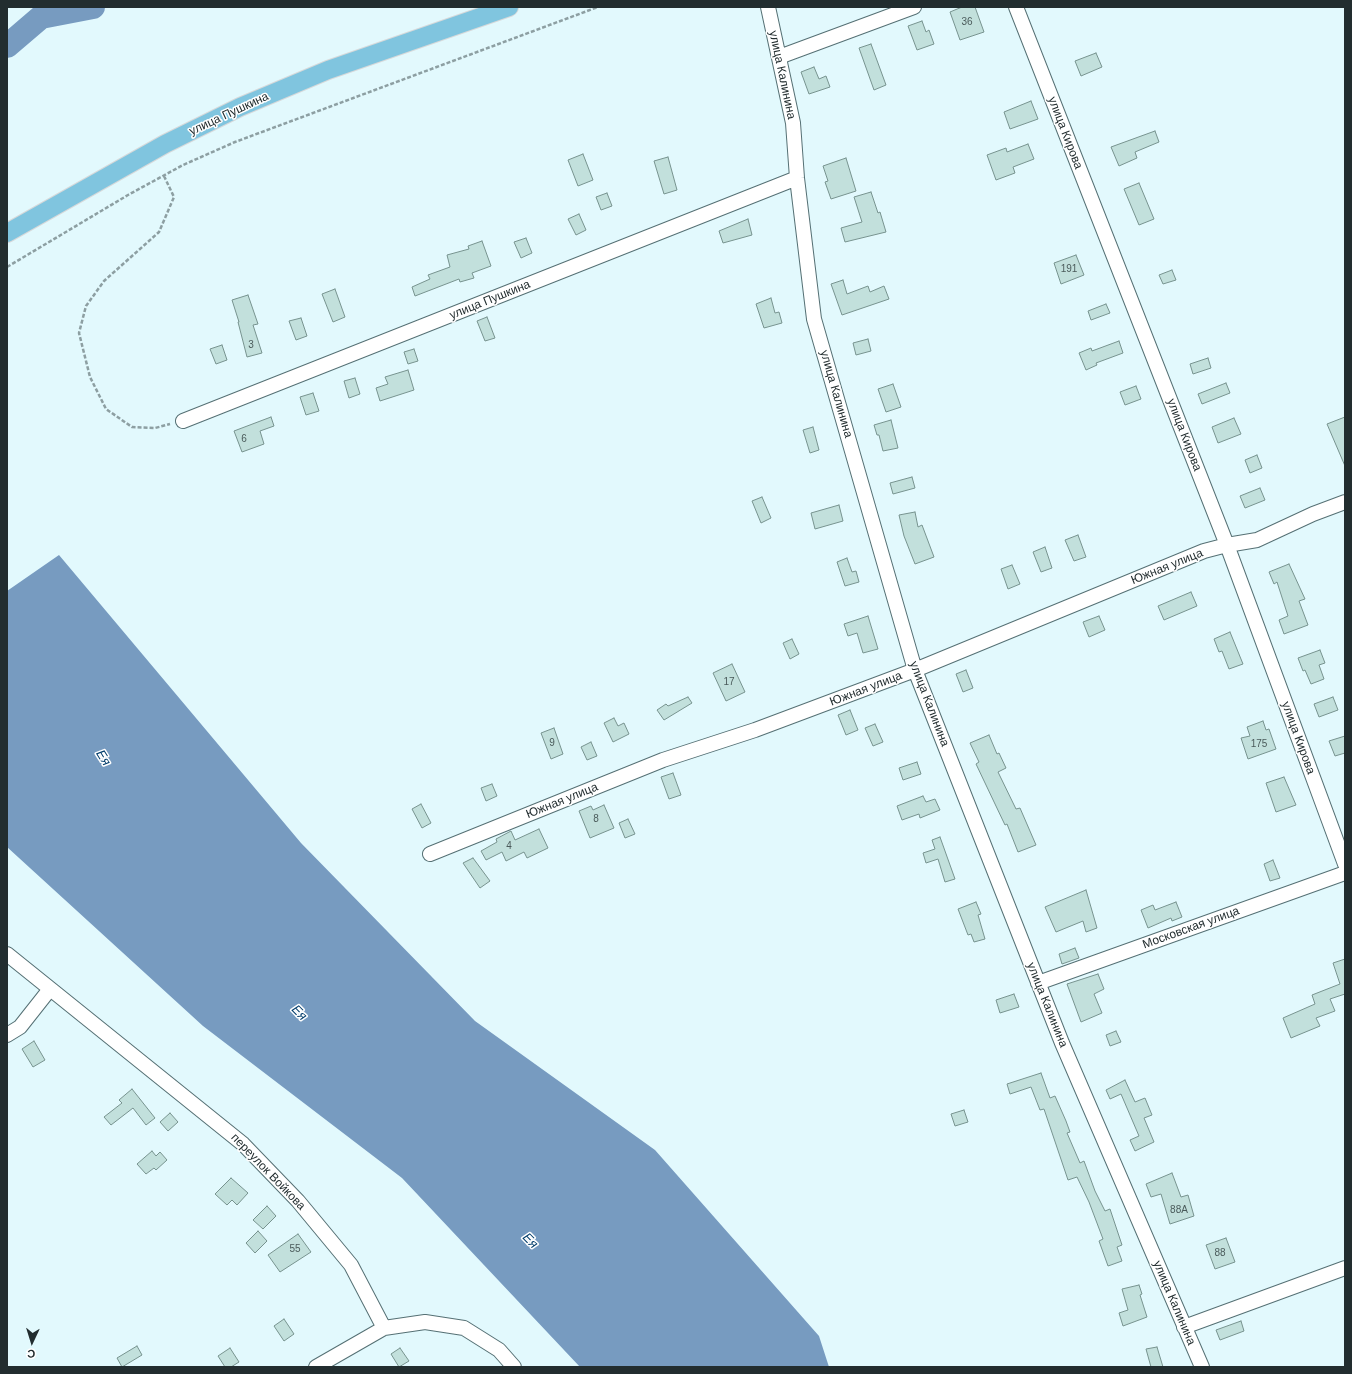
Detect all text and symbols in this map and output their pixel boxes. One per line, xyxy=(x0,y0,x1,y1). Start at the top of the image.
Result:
house number: 36 xyxy=(961,16,973,28)
street label: улица Калинина xyxy=(766,29,798,121)
street label: улица Пушкина xyxy=(187,89,271,139)
street label: улица Кирова xyxy=(1045,95,1085,171)
house number: 191 xyxy=(1061,263,1077,275)
street label: улица Пушкина xyxy=(448,277,532,323)
house number: 3 xyxy=(248,339,254,351)
street label: улица Калинина xyxy=(817,349,855,439)
street label: улица Кирова xyxy=(1164,397,1204,473)
house number: 6 xyxy=(241,433,247,445)
street label: Южная улица xyxy=(1129,546,1205,588)
street label: улица Калинина xyxy=(906,659,952,749)
street label: Южная улица xyxy=(828,669,904,709)
house number: 17 xyxy=(723,676,735,688)
street label: улица Кирова xyxy=(1278,700,1318,776)
house number: 9 xyxy=(549,737,555,749)
house number: 175 xyxy=(1251,738,1267,750)
water label: Ея xyxy=(92,747,114,769)
street label: Южная улица xyxy=(524,780,600,822)
house number: 8 xyxy=(593,813,599,825)
house number: 4 xyxy=(506,840,512,852)
street label: Московская улица xyxy=(1141,904,1241,952)
street label: улица Калинина xyxy=(1023,960,1071,1050)
water label: Ея xyxy=(288,1002,310,1024)
street label: переулок Войкова xyxy=(228,1131,308,1213)
house number: 88А xyxy=(1170,1204,1188,1216)
water label: Ея xyxy=(519,1230,541,1252)
house number: 55 xyxy=(289,1243,301,1255)
house number: 88 xyxy=(1214,1247,1226,1259)
street label: улица Калинина xyxy=(1150,1259,1198,1347)
north arrow xyxy=(12,1322,52,1362)
text: С xyxy=(27,1348,36,1360)

